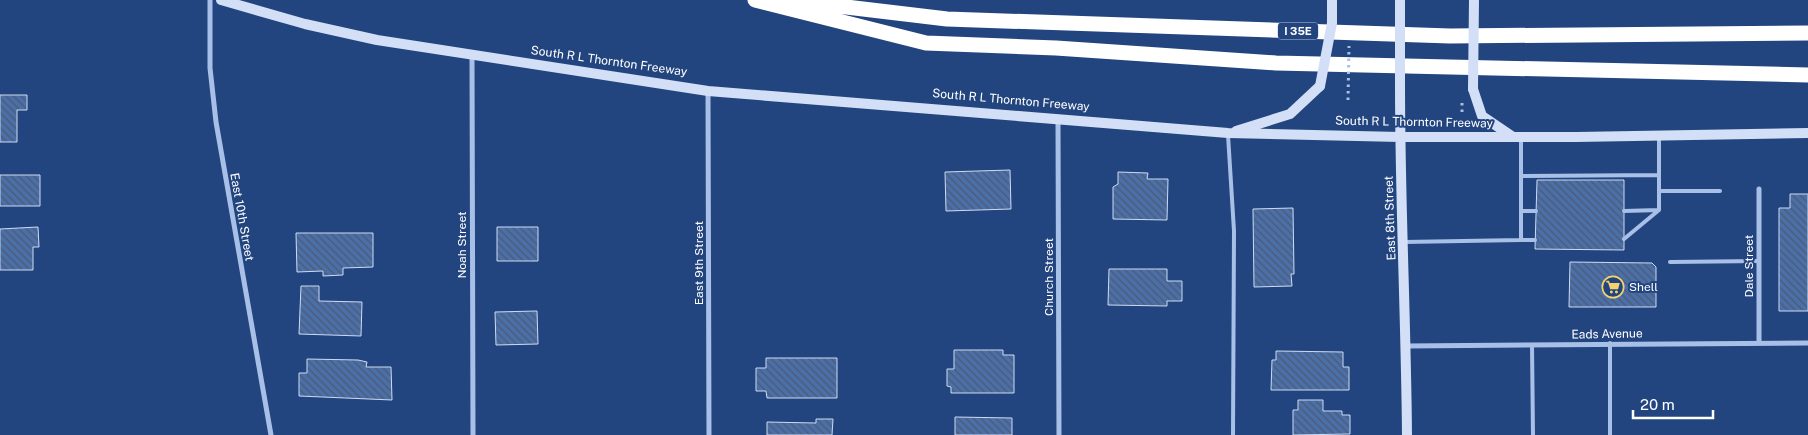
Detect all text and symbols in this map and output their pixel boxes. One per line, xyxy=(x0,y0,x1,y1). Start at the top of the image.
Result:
road number: I 35E xyxy=(1278,22,1318,40)
street label: South R L Thornton Freeway xyxy=(530,43,689,79)
street label: South R L Thornton Freeway xyxy=(932,86,1091,114)
street label: South R L Thornton Freeway xyxy=(1335,114,1494,130)
street label: East 10th Street xyxy=(227,172,257,262)
street label: East 8th Street xyxy=(1382,175,1398,261)
street label: Noah Street xyxy=(455,211,469,279)
street label: East 9th Street xyxy=(692,220,706,305)
street label: Dale Street xyxy=(1742,234,1756,297)
street label: Church Street xyxy=(1042,238,1056,316)
supermarket icon: Shell xyxy=(1601,275,1625,299)
place label: Shell xyxy=(1629,280,1658,294)
street label: Eads Avenue xyxy=(1571,326,1643,342)
scale bar xyxy=(1633,388,1713,420)
text: 20 m xyxy=(1640,396,1675,413)

